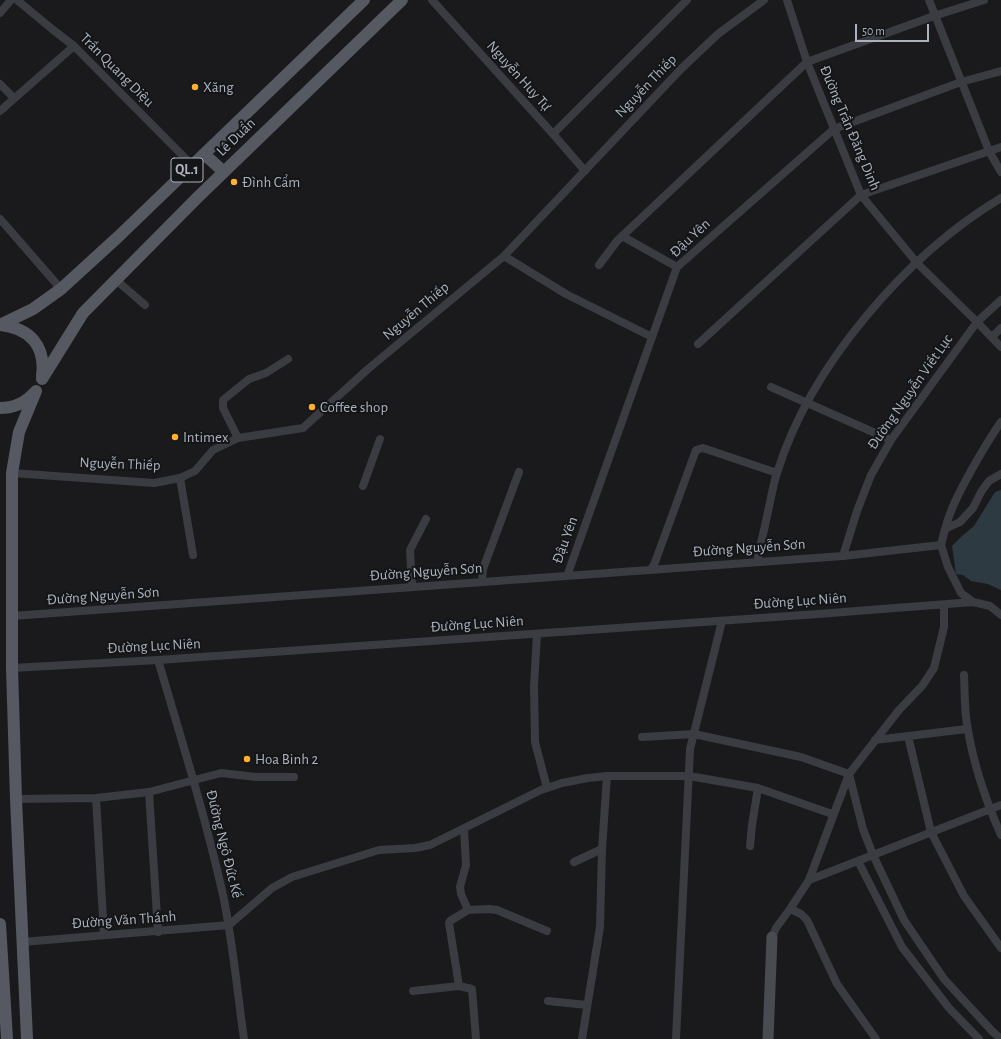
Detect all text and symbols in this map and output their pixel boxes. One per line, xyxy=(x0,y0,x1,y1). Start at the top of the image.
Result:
scale bar xyxy=(857,16,931,42)
text: 50 m xyxy=(862,25,885,37)
street label: Trần Quang Diệu xyxy=(76,29,158,111)
street label: Nguyễn Huy Tự xyxy=(483,37,555,115)
street label: Nguyễn Thiếp xyxy=(611,51,681,121)
street label: Đường Trần Đăng Dinh xyxy=(815,63,885,193)
place label: Xăng xyxy=(203,78,234,96)
marker: Xăng xyxy=(190,82,200,92)
street label: Lê Duẩn xyxy=(213,114,259,160)
road number: QL.1 xyxy=(171,158,203,182)
place label: Đình Cẩm xyxy=(242,173,300,191)
marker: Đình Cẩm xyxy=(229,177,239,187)
street label: Đậu Yên xyxy=(666,215,714,261)
street label: Nguyễn Thiếp xyxy=(379,278,453,344)
street label: Đường Nguyễn Viết Lục xyxy=(863,331,957,453)
place label: Coffee shop xyxy=(320,398,388,416)
marker: Coffee shop xyxy=(307,402,317,412)
place label: Intimex xyxy=(183,428,228,446)
marker: Intimex xyxy=(170,432,180,442)
street label: Nguyễn Thiếp xyxy=(79,454,161,474)
street label: Đậu Yên xyxy=(548,514,582,566)
street label: Đường Nguyễn Sơn xyxy=(692,535,806,561)
street label: Đường Nguyễn Sơn xyxy=(369,559,483,585)
street label: Đường Nguyễn Sơn xyxy=(46,583,160,609)
street label: Đường Lục Niên xyxy=(753,589,847,613)
street label: Đường Lục Niên xyxy=(430,612,524,636)
street label: Đường Lục Niên xyxy=(107,635,201,657)
place label: Hoa Binh 2 xyxy=(255,750,318,768)
marker: Hoa Binh 2 xyxy=(242,754,252,764)
street label: Đường Ngô Đức Kế xyxy=(202,788,246,900)
street label: Đường Văn Thánh xyxy=(71,907,177,933)

